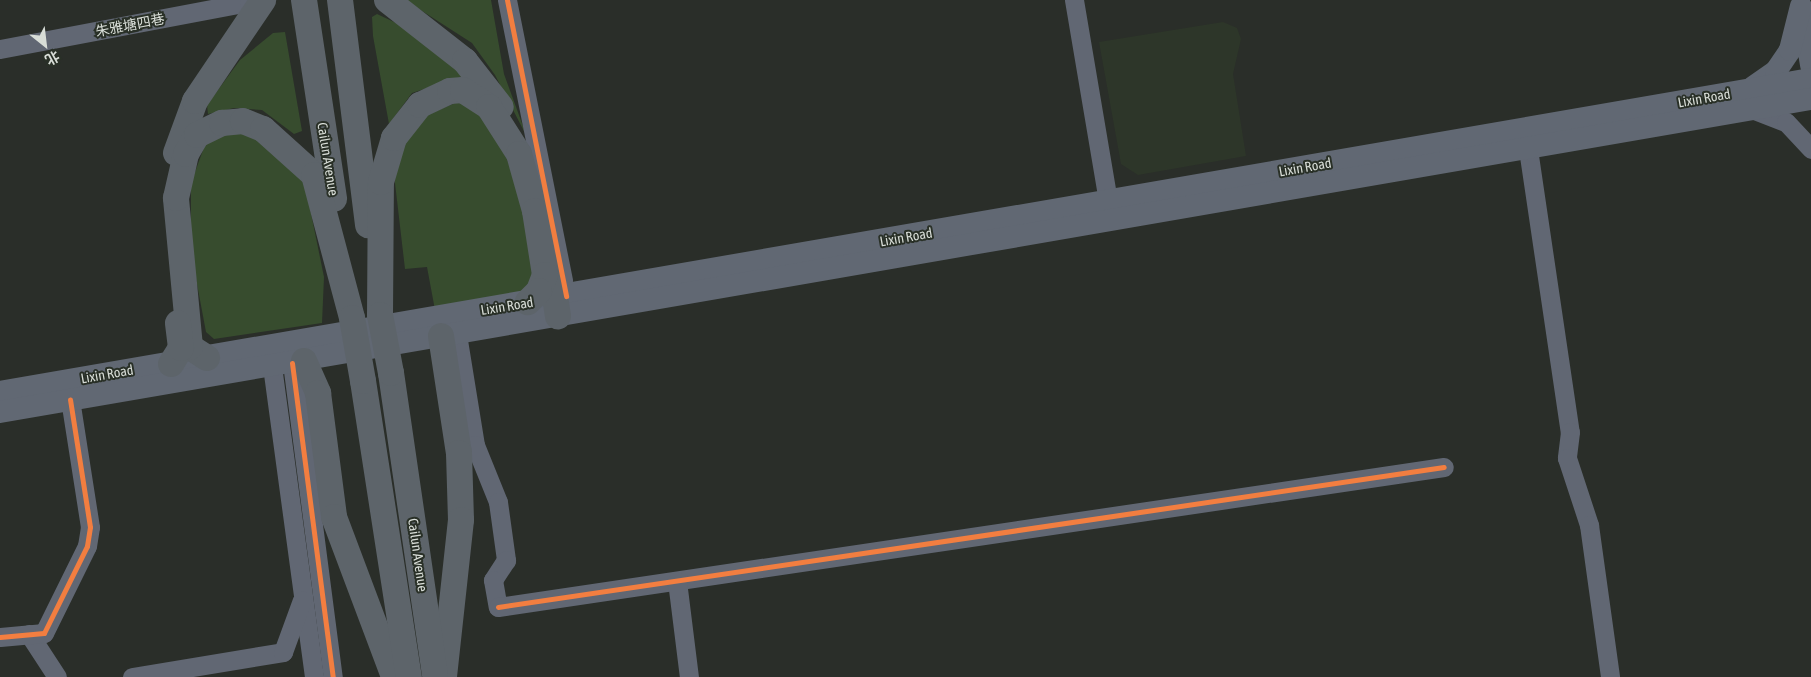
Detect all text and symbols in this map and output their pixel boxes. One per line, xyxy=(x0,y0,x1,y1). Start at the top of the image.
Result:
street label: 朱雅塘四巷 xyxy=(94,10,166,40)
north arrow xyxy=(20,20,70,70)
text: 北 xyxy=(42,48,62,69)
street label: Lixin Road xyxy=(1676,85,1732,111)
street label: Cailun Avenue xyxy=(314,121,342,197)
street label: Lixin Road xyxy=(1277,154,1333,180)
street label: Lixin Road xyxy=(878,224,934,250)
street label: Lixin Road xyxy=(480,294,534,318)
street label: Lixin Road xyxy=(79,361,135,387)
street label: Cailun Avenue xyxy=(405,517,431,593)

